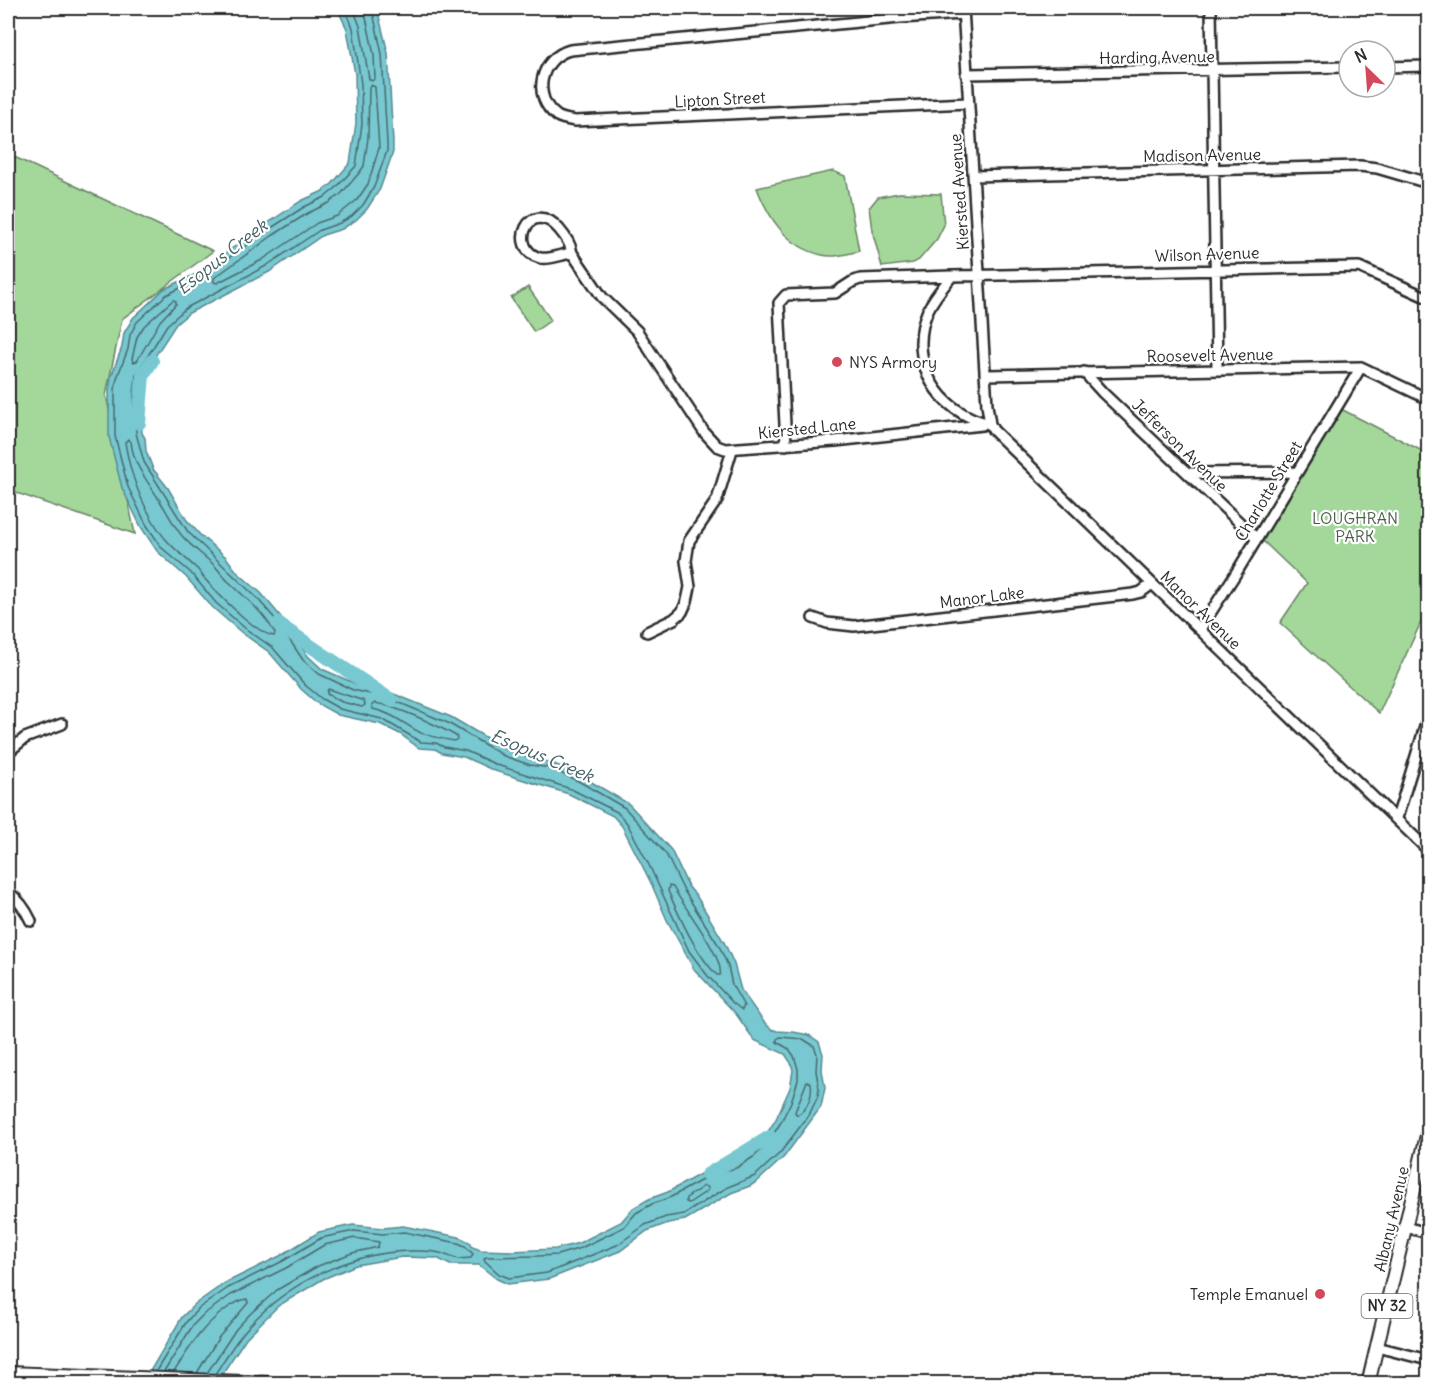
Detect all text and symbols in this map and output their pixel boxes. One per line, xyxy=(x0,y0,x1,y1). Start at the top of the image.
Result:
north arrow xyxy=(1337,39,1397,99)
text: N xyxy=(1351,44,1370,67)
street label: Harding Avenue xyxy=(1099,46,1215,68)
street label: Lipton Street xyxy=(674,87,767,111)
street label: Kiersted Avenue xyxy=(945,133,973,251)
street label: Madison Avenue xyxy=(1143,144,1261,166)
water label: Esopus Creek xyxy=(172,213,273,299)
street label: Wilson Avenue xyxy=(1154,242,1260,266)
street label: Roosevelt Avenue xyxy=(1146,344,1274,366)
place label: NYS Armory xyxy=(849,352,937,372)
marker: NYS Armory xyxy=(830,355,844,369)
street label: Jefferson Avenue xyxy=(1128,394,1232,496)
street label: Kiersted Lane xyxy=(757,413,857,443)
street label: Charlotte Street xyxy=(1230,437,1306,545)
park label: LOUGHRAN PARK xyxy=(1312,508,1398,546)
street label: Manor Avenue xyxy=(1157,567,1245,653)
street label: Manor Lake xyxy=(939,582,1025,612)
water label: Esopus Creek xyxy=(487,724,599,788)
street label: Albany Avenue xyxy=(1369,1164,1413,1274)
place label: Temple Emanuel xyxy=(1190,1284,1308,1304)
marker: Temple Emanuel xyxy=(1313,1287,1327,1301)
road number: NY 32 xyxy=(1362,1294,1412,1318)

